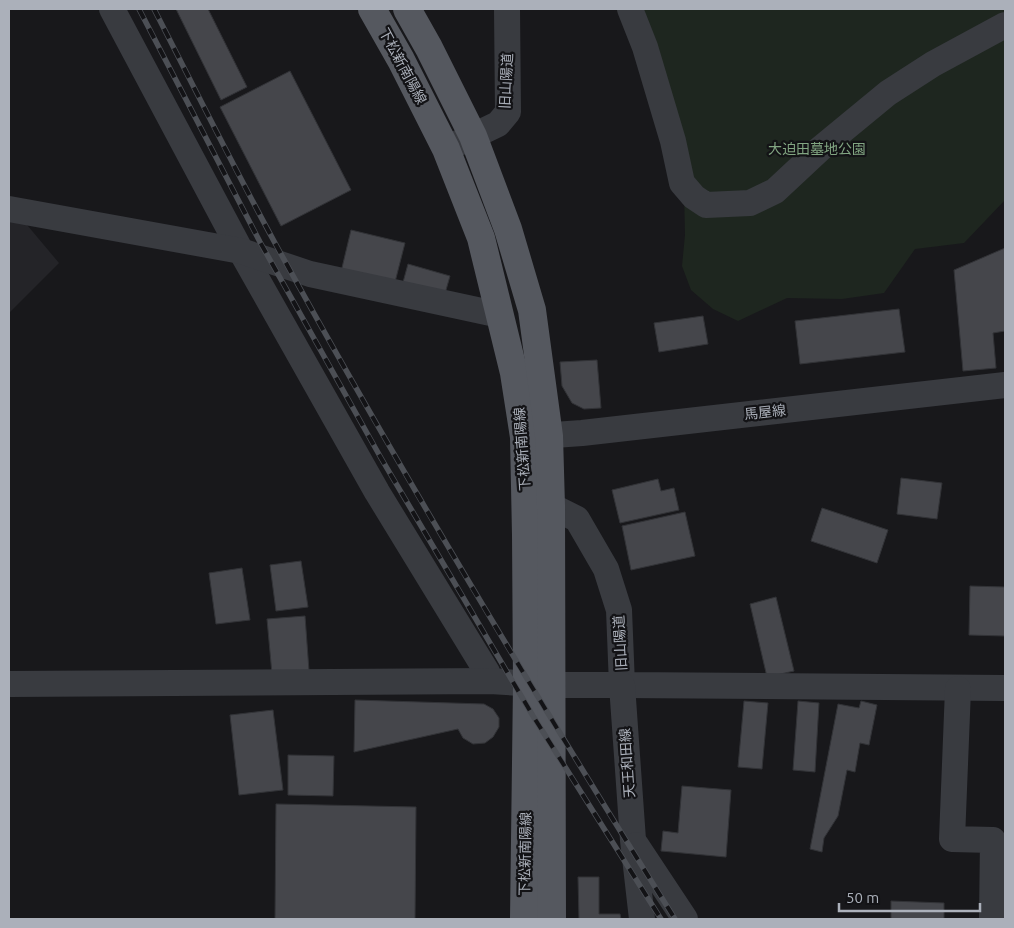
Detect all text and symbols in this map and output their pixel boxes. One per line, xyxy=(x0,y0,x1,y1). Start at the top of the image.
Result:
street label: 下松新南陽線 xyxy=(376,25,430,107)
street label: 旧山陽道 xyxy=(497,53,515,109)
park label: 大迫田墓地公園 xyxy=(768,141,866,157)
street label: 馬屋線 xyxy=(743,402,787,422)
street label: 下松新南陽線 xyxy=(511,407,533,491)
street label: 旧山陽道 xyxy=(611,615,629,671)
street label: 天王和田線 xyxy=(617,728,637,798)
street label: 下松新南陽線 xyxy=(516,812,534,896)
scale bar xyxy=(839,880,980,912)
text: 50 m xyxy=(846,889,879,906)

